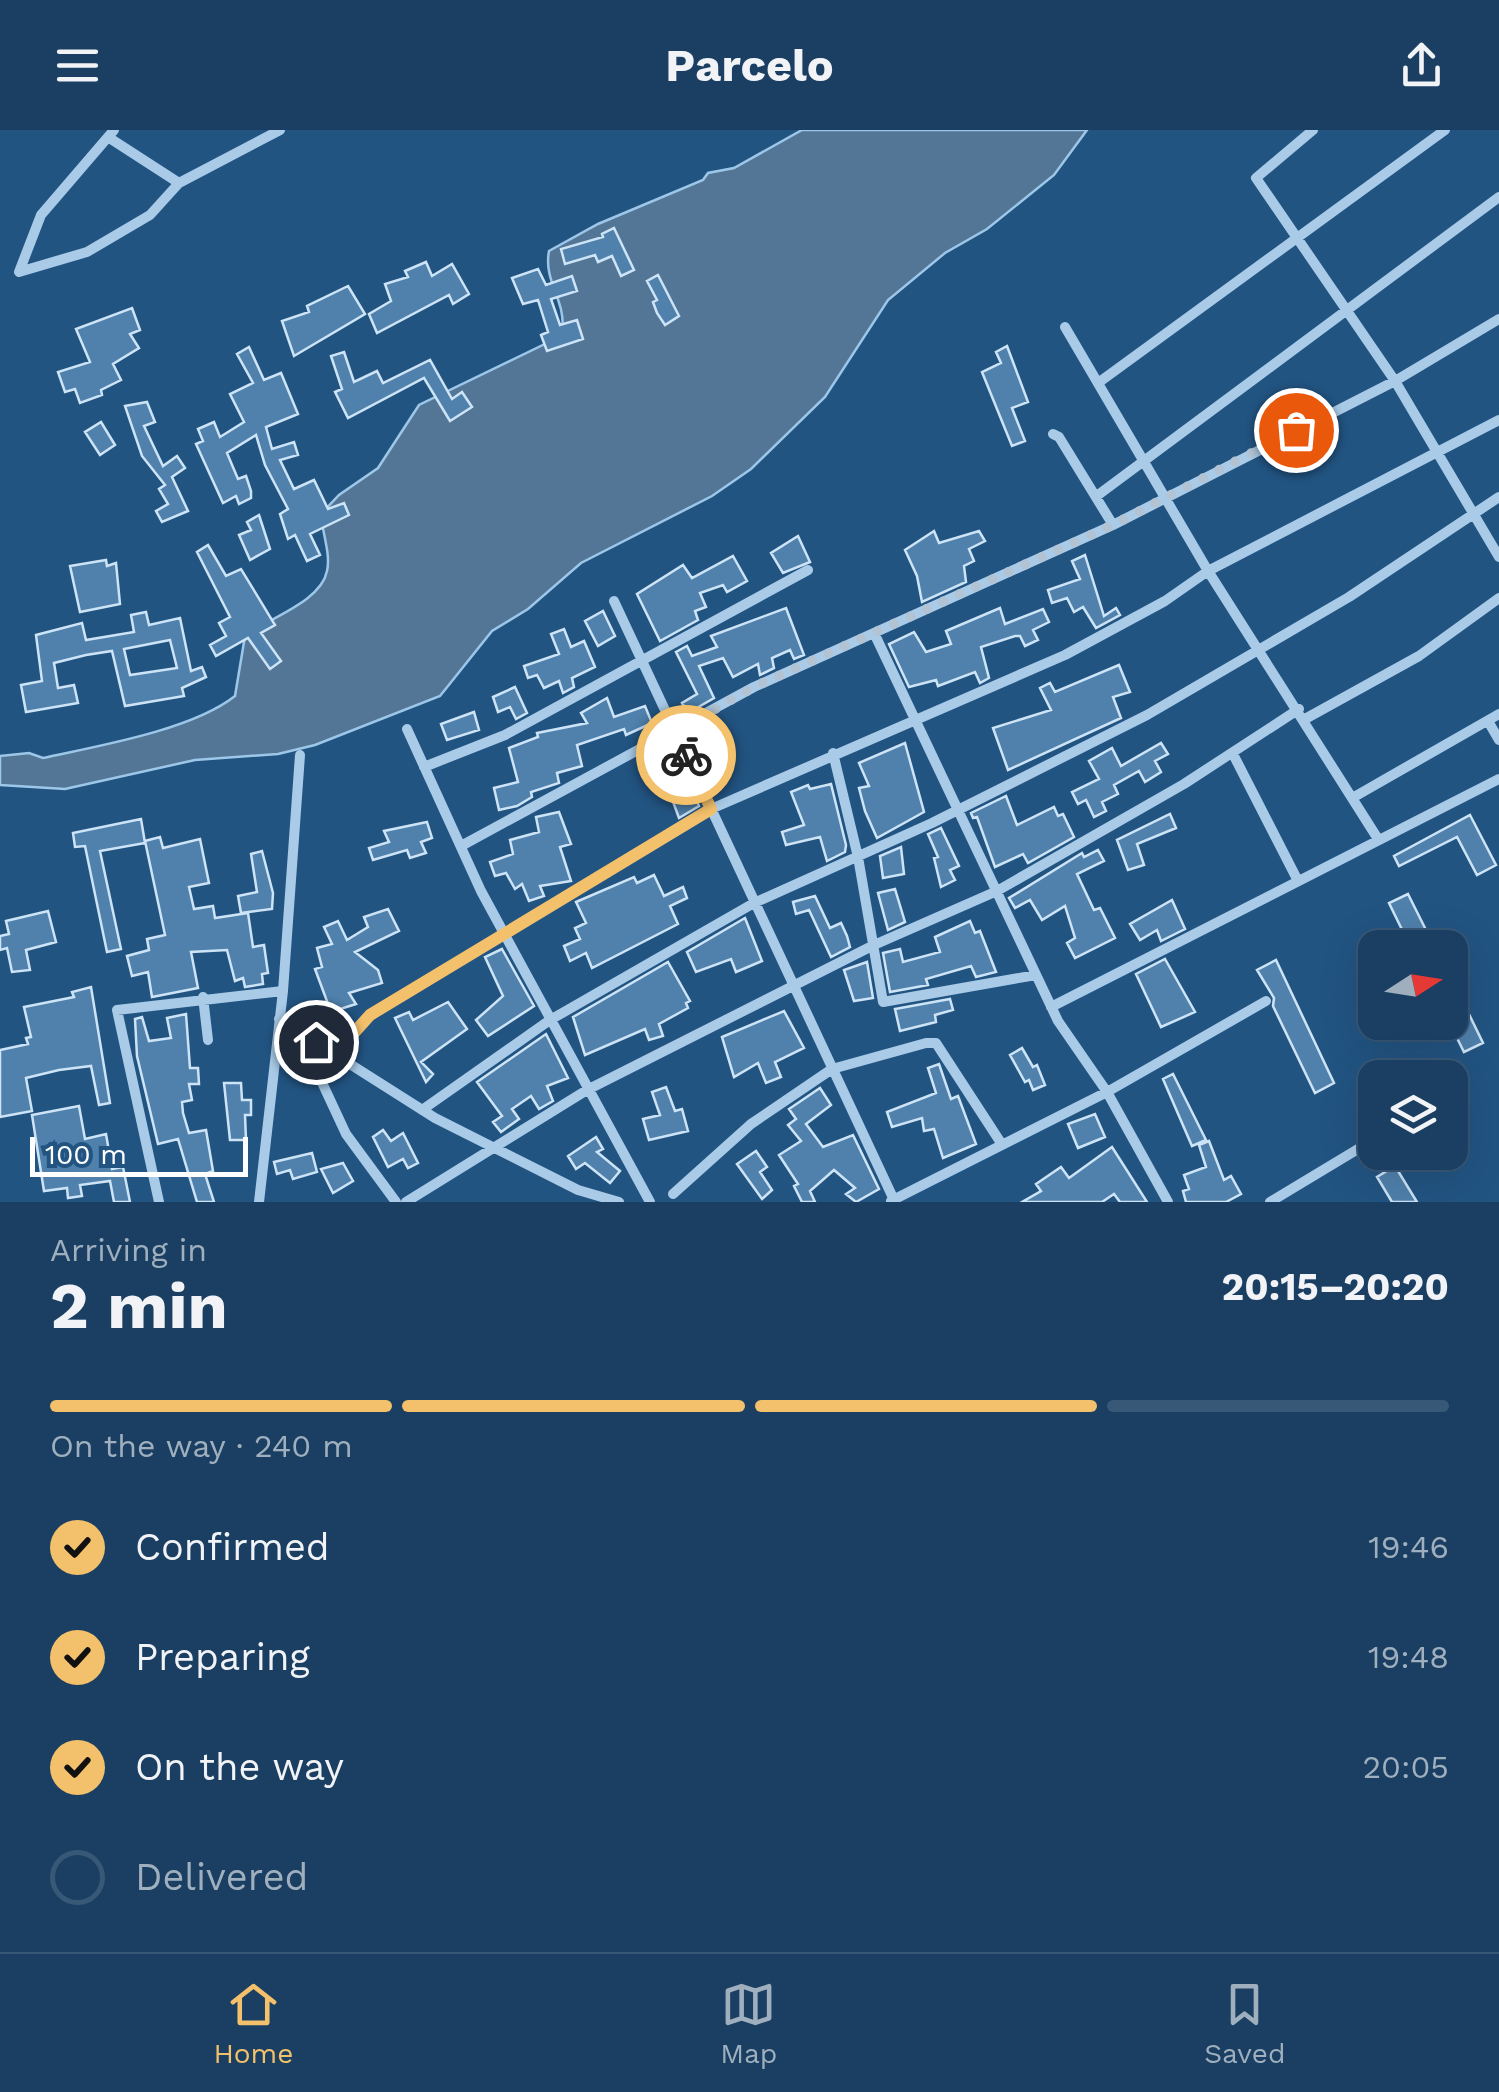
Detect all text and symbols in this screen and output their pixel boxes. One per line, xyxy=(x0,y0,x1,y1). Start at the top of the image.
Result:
icon: menu xyxy=(50,38,105,93)
icon: share xyxy=(1394,38,1449,93)
text: Parcelo xyxy=(665,39,834,92)
pin xyxy=(1254,388,1339,473)
icon: bag xyxy=(1269,403,1324,458)
courier xyxy=(636,705,736,805)
icon: bike xyxy=(659,728,714,783)
north arrow xyxy=(1358,930,1468,1040)
map controls xyxy=(1358,930,1468,1170)
pin xyxy=(274,1000,359,1085)
icon: home xyxy=(289,1015,344,1070)
button: layers xyxy=(1358,1060,1468,1170)
scale bar xyxy=(30,1132,248,1176)
text: 100 m xyxy=(45,1138,127,1171)
text: Arriving in xyxy=(50,1231,207,1269)
text: 20:15–20:20 xyxy=(1222,1265,1449,1309)
text: 2 min xyxy=(50,1268,228,1344)
text: On the way · 240 m xyxy=(50,1427,353,1465)
icon: check xyxy=(50,1520,105,1575)
text: Confirmed xyxy=(135,1525,330,1569)
text: 19:46 xyxy=(1368,1528,1449,1566)
icon: check xyxy=(50,1630,105,1685)
text: Preparing xyxy=(135,1635,310,1679)
text: 19:48 xyxy=(1368,1638,1449,1676)
icon: check xyxy=(50,1740,105,1795)
text: On the way xyxy=(135,1745,344,1789)
text: 20:05 xyxy=(1362,1748,1449,1786)
text: Delivered xyxy=(135,1855,308,1899)
tab: Home xyxy=(213,1977,293,2070)
tab: Map xyxy=(720,1977,777,2070)
tab: Saved xyxy=(1204,1977,1286,2070)

